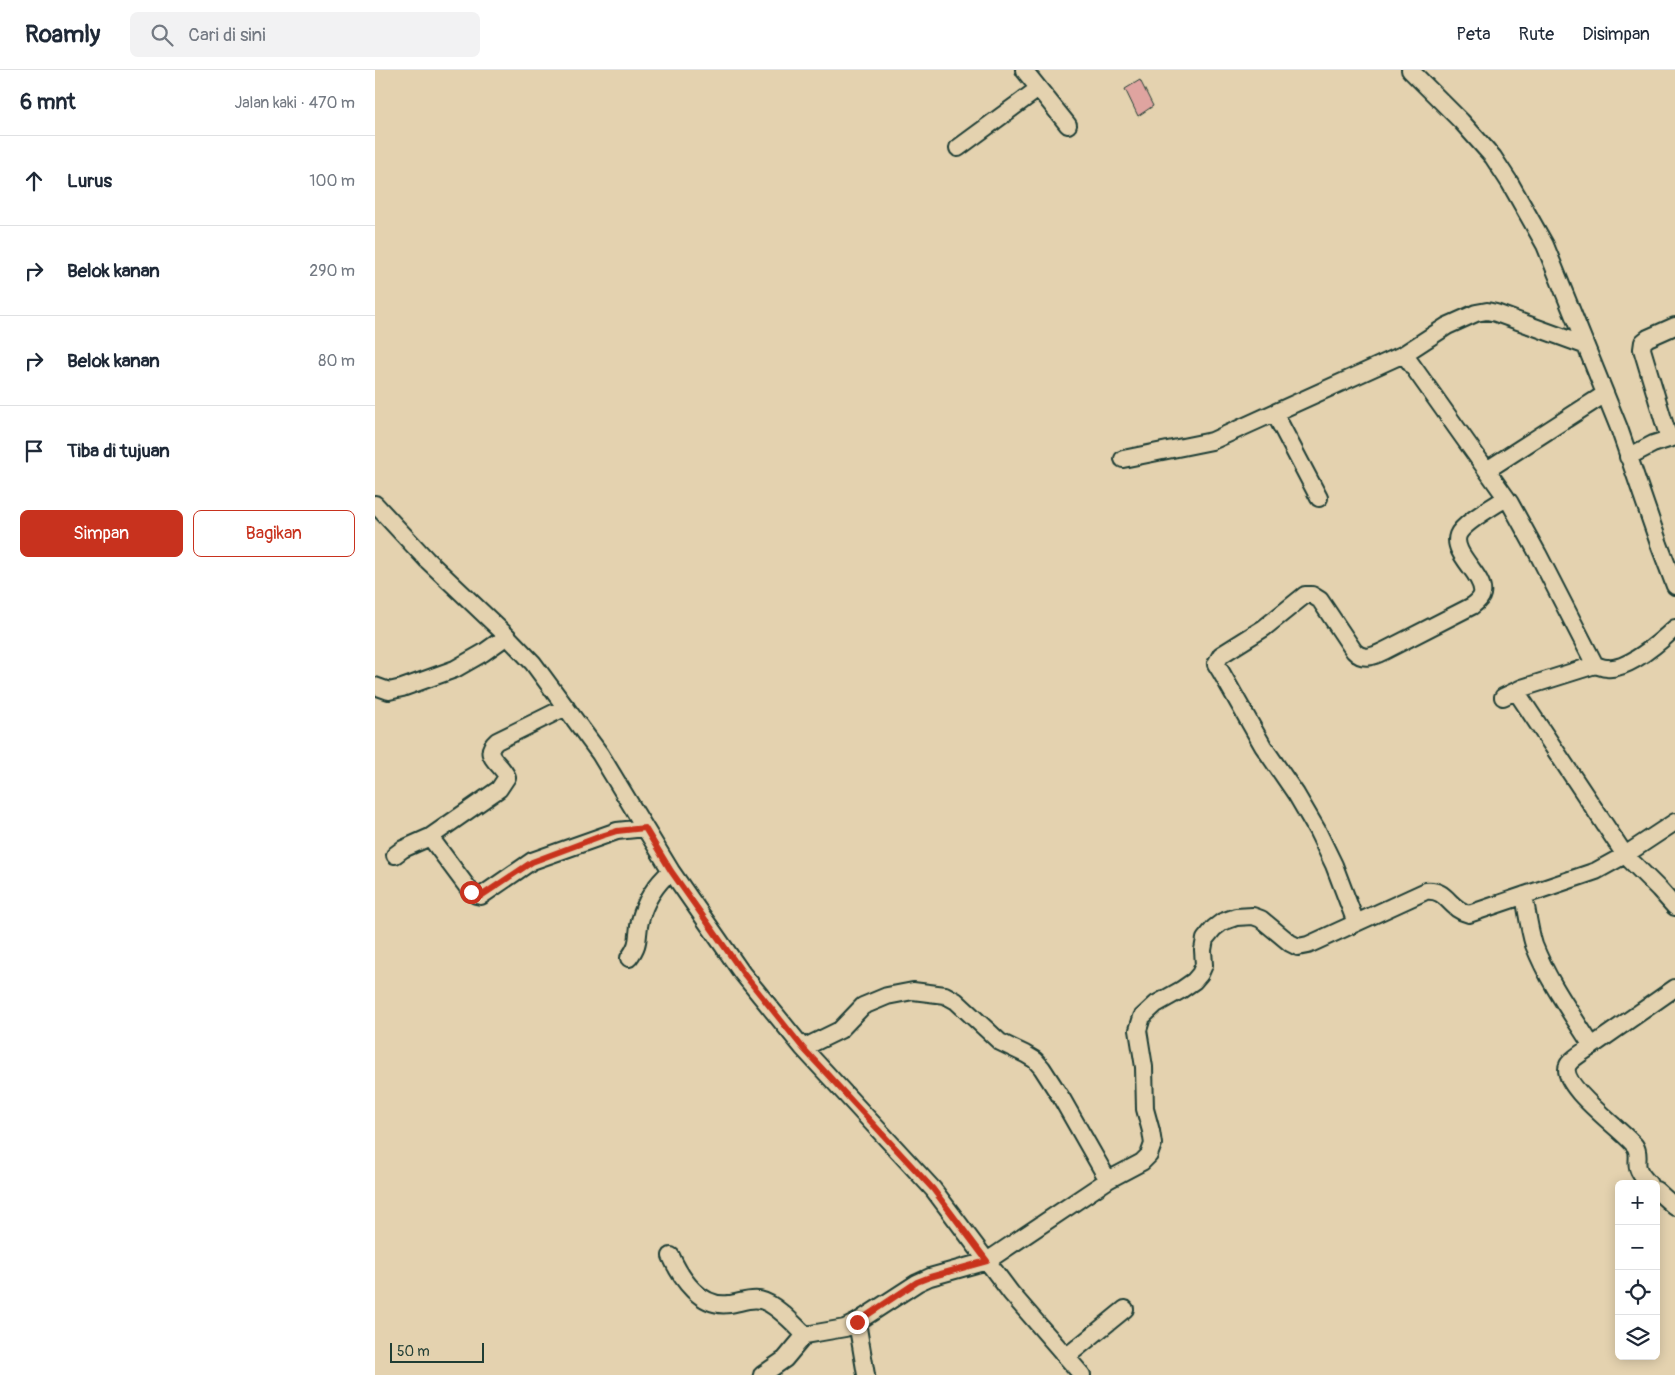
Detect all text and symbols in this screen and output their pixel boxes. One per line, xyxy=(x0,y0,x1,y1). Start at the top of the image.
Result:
search box xyxy=(130,12,480,57)
text: Roamly xyxy=(25,20,100,49)
icon: search xyxy=(148,21,176,49)
text: Cari di sini xyxy=(188,23,266,47)
text: Peta xyxy=(1456,23,1491,46)
text: Rute xyxy=(1519,23,1554,46)
text: Disimpan xyxy=(1582,23,1650,46)
text: 6 mnt xyxy=(20,89,76,116)
text: Jalan kaki · 470 m xyxy=(235,93,355,113)
icon: ahead xyxy=(20,167,48,195)
text: Lurus xyxy=(67,169,112,193)
text: 100 m xyxy=(309,171,355,191)
icon: right xyxy=(20,257,48,285)
text: Belok kanan xyxy=(67,259,160,283)
text: 290 m xyxy=(309,261,355,281)
icon: right xyxy=(20,347,48,375)
text: Belok kanan xyxy=(67,349,160,373)
text: 80 m xyxy=(318,351,355,371)
icon: arrive xyxy=(20,437,48,465)
text: Tiba di tujuan xyxy=(67,439,170,463)
button: Simpan xyxy=(20,510,183,557)
button: Bagikan xyxy=(193,510,355,557)
route start xyxy=(460,881,483,904)
map controls xyxy=(1615,1180,1660,1360)
button: + xyxy=(1615,1180,1660,1225)
button: − xyxy=(1615,1225,1660,1270)
button: locate xyxy=(1615,1270,1660,1315)
route end xyxy=(846,1311,869,1334)
button: layers xyxy=(1615,1315,1660,1360)
scale bar xyxy=(390,1340,484,1363)
text: 50 m xyxy=(397,1343,430,1360)

